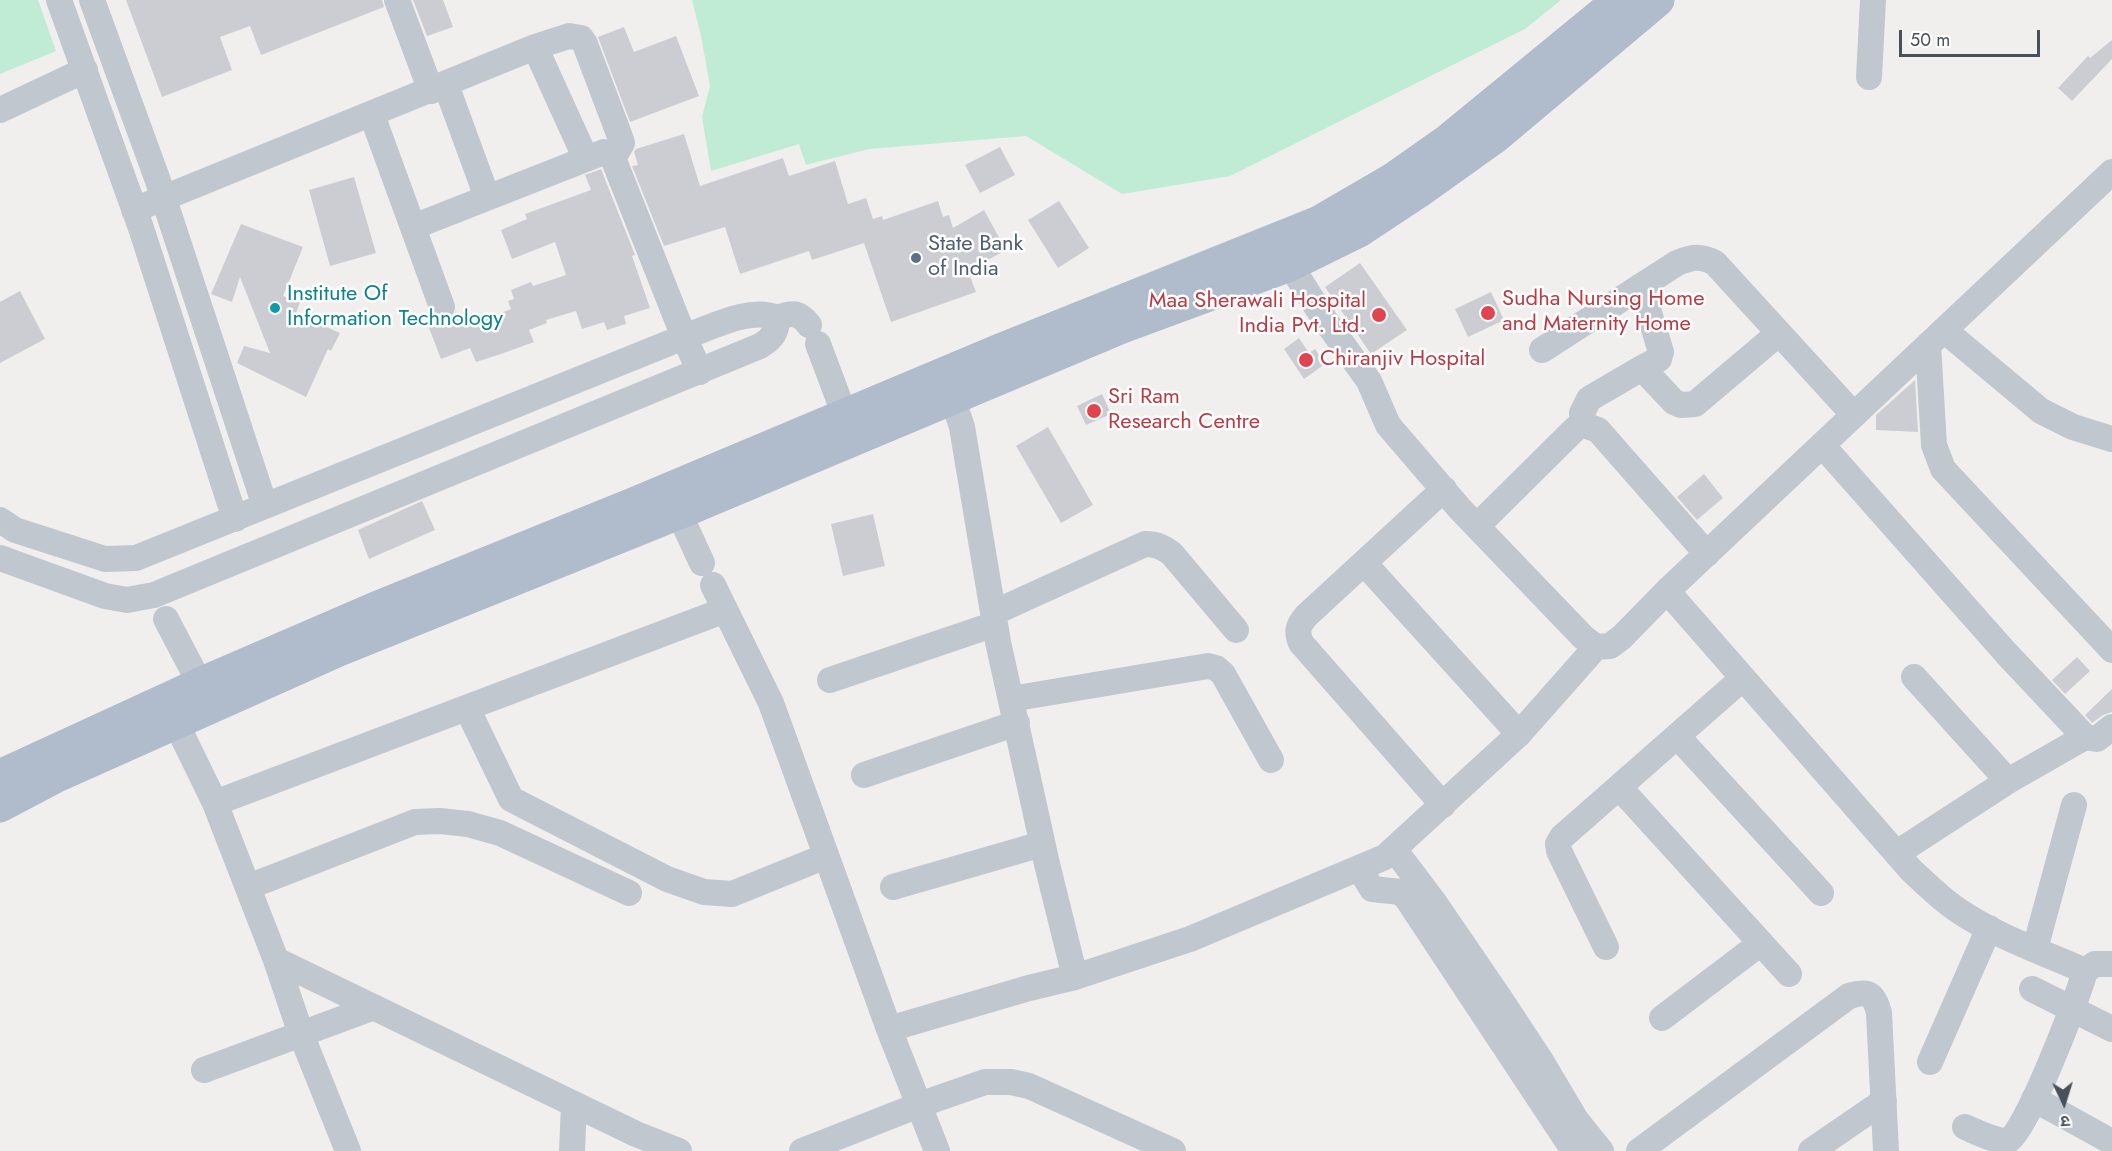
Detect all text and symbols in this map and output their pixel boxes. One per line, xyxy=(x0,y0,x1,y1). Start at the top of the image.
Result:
scale bar xyxy=(1902,18,2043,56)
text: 50 m xyxy=(1910,27,1950,53)
place label: State Bank of India xyxy=(928,232,1023,284)
marker: State Bank of India xyxy=(909,251,923,265)
place label: Institute Of Information Technology xyxy=(287,282,503,334)
place label: Sudha Nursing Home and Maternity Home xyxy=(1502,287,1705,338)
place label: Maa Sherawali Hospital India Pvt. Ltd. xyxy=(1149,289,1366,340)
marker: Institute Of Information Technology xyxy=(268,301,282,315)
marker: Sudha Nursing Home and Maternity Home xyxy=(1479,304,1497,322)
marker: Maa Sherawali Hospital India Pvt. Ltd. xyxy=(1370,306,1388,324)
place label: Chiranjiv Hospital xyxy=(1320,347,1485,373)
marker: Chiranjiv Hospital xyxy=(1297,351,1315,369)
place label: Sri Ram Research Centre xyxy=(1108,385,1260,436)
marker: Sri Ram Research Centre xyxy=(1085,402,1103,420)
north arrow xyxy=(2034,1073,2094,1133)
text: उ xyxy=(2060,1110,2071,1133)

